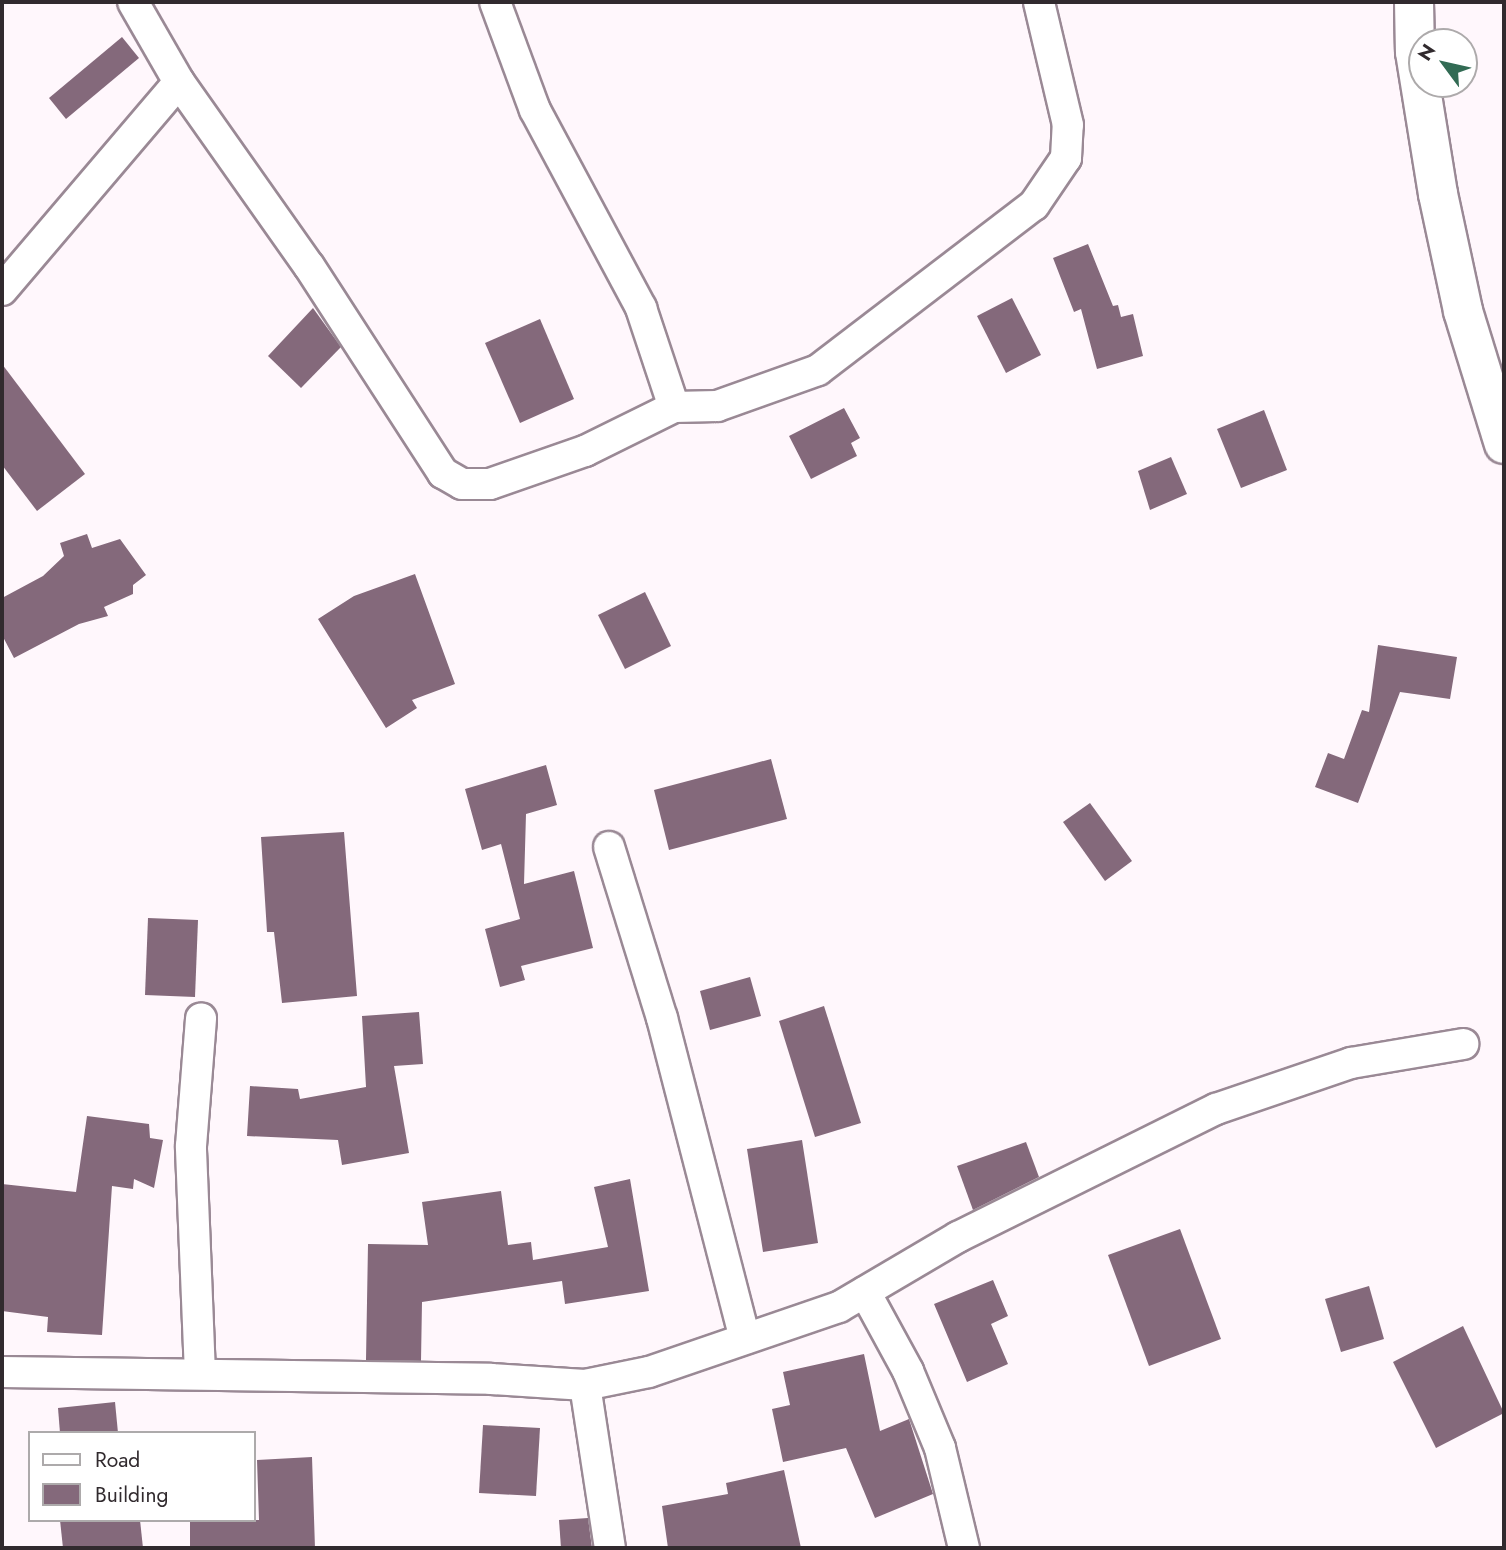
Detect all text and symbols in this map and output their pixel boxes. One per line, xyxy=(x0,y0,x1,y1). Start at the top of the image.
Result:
north arrow xyxy=(1408,28,1478,98)
text: N xyxy=(1411,39,1442,66)
legend xyxy=(28,1431,256,1522)
text: Road xyxy=(95,1445,140,1475)
text: Building xyxy=(95,1480,168,1510)

